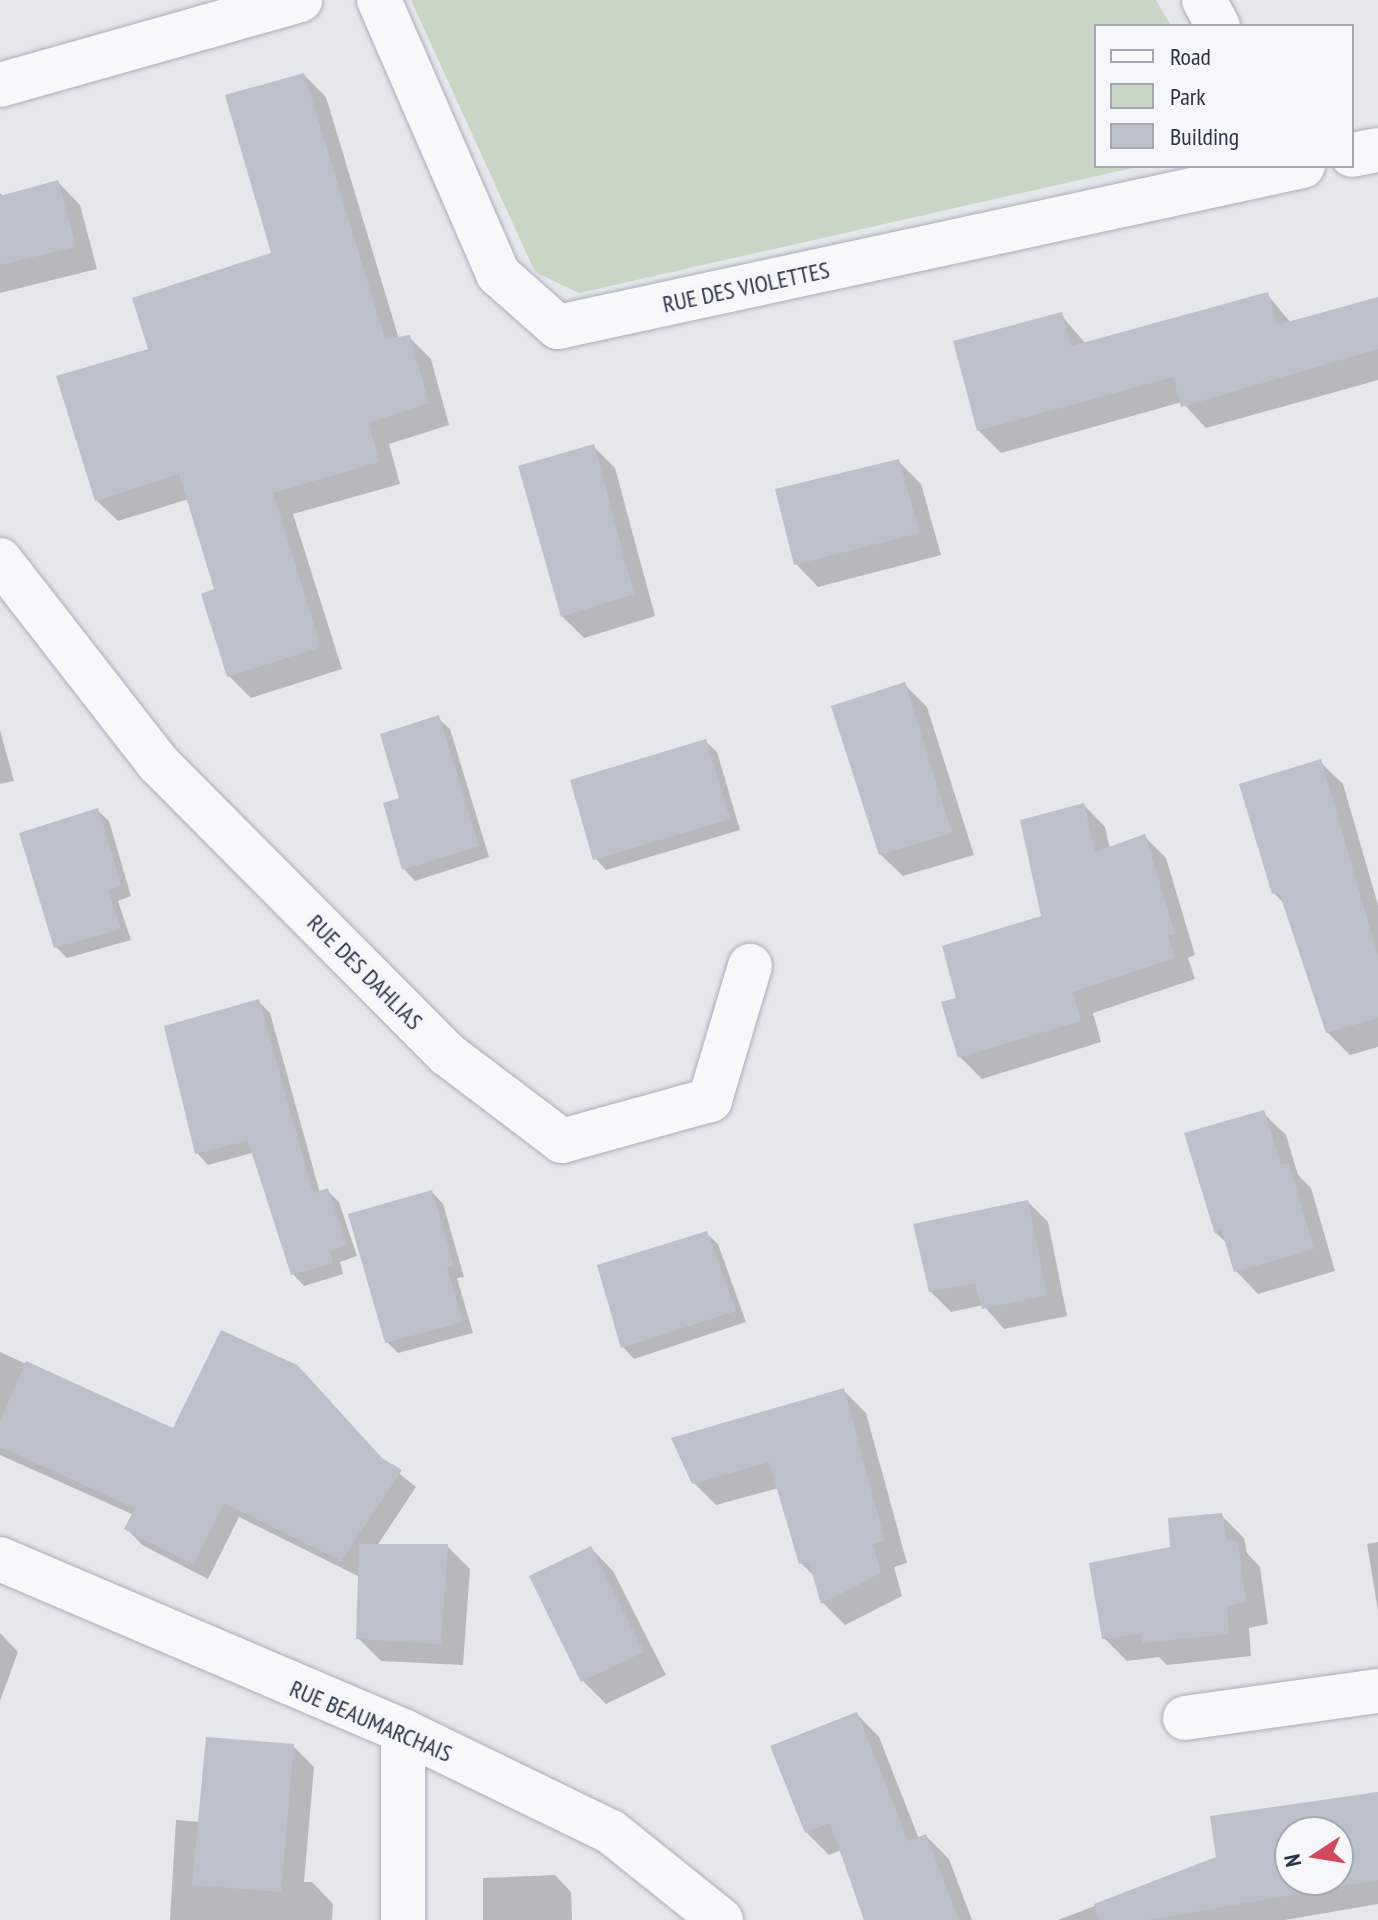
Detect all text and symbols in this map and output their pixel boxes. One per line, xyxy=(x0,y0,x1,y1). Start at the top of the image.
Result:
legend xyxy=(1094,24,1354,168)
text: Road xyxy=(1170,41,1211,72)
text: Park xyxy=(1170,81,1206,112)
text: Building xyxy=(1170,121,1239,152)
street label: RUE DES VIOLETTES xyxy=(660,255,832,319)
street label: RUE DES DAHLIAS xyxy=(301,908,429,1036)
street label: RUE BEAUMARCHAIS xyxy=(286,1674,456,1768)
north arrow xyxy=(1274,1816,1354,1896)
text: N xyxy=(1278,1852,1307,1869)

